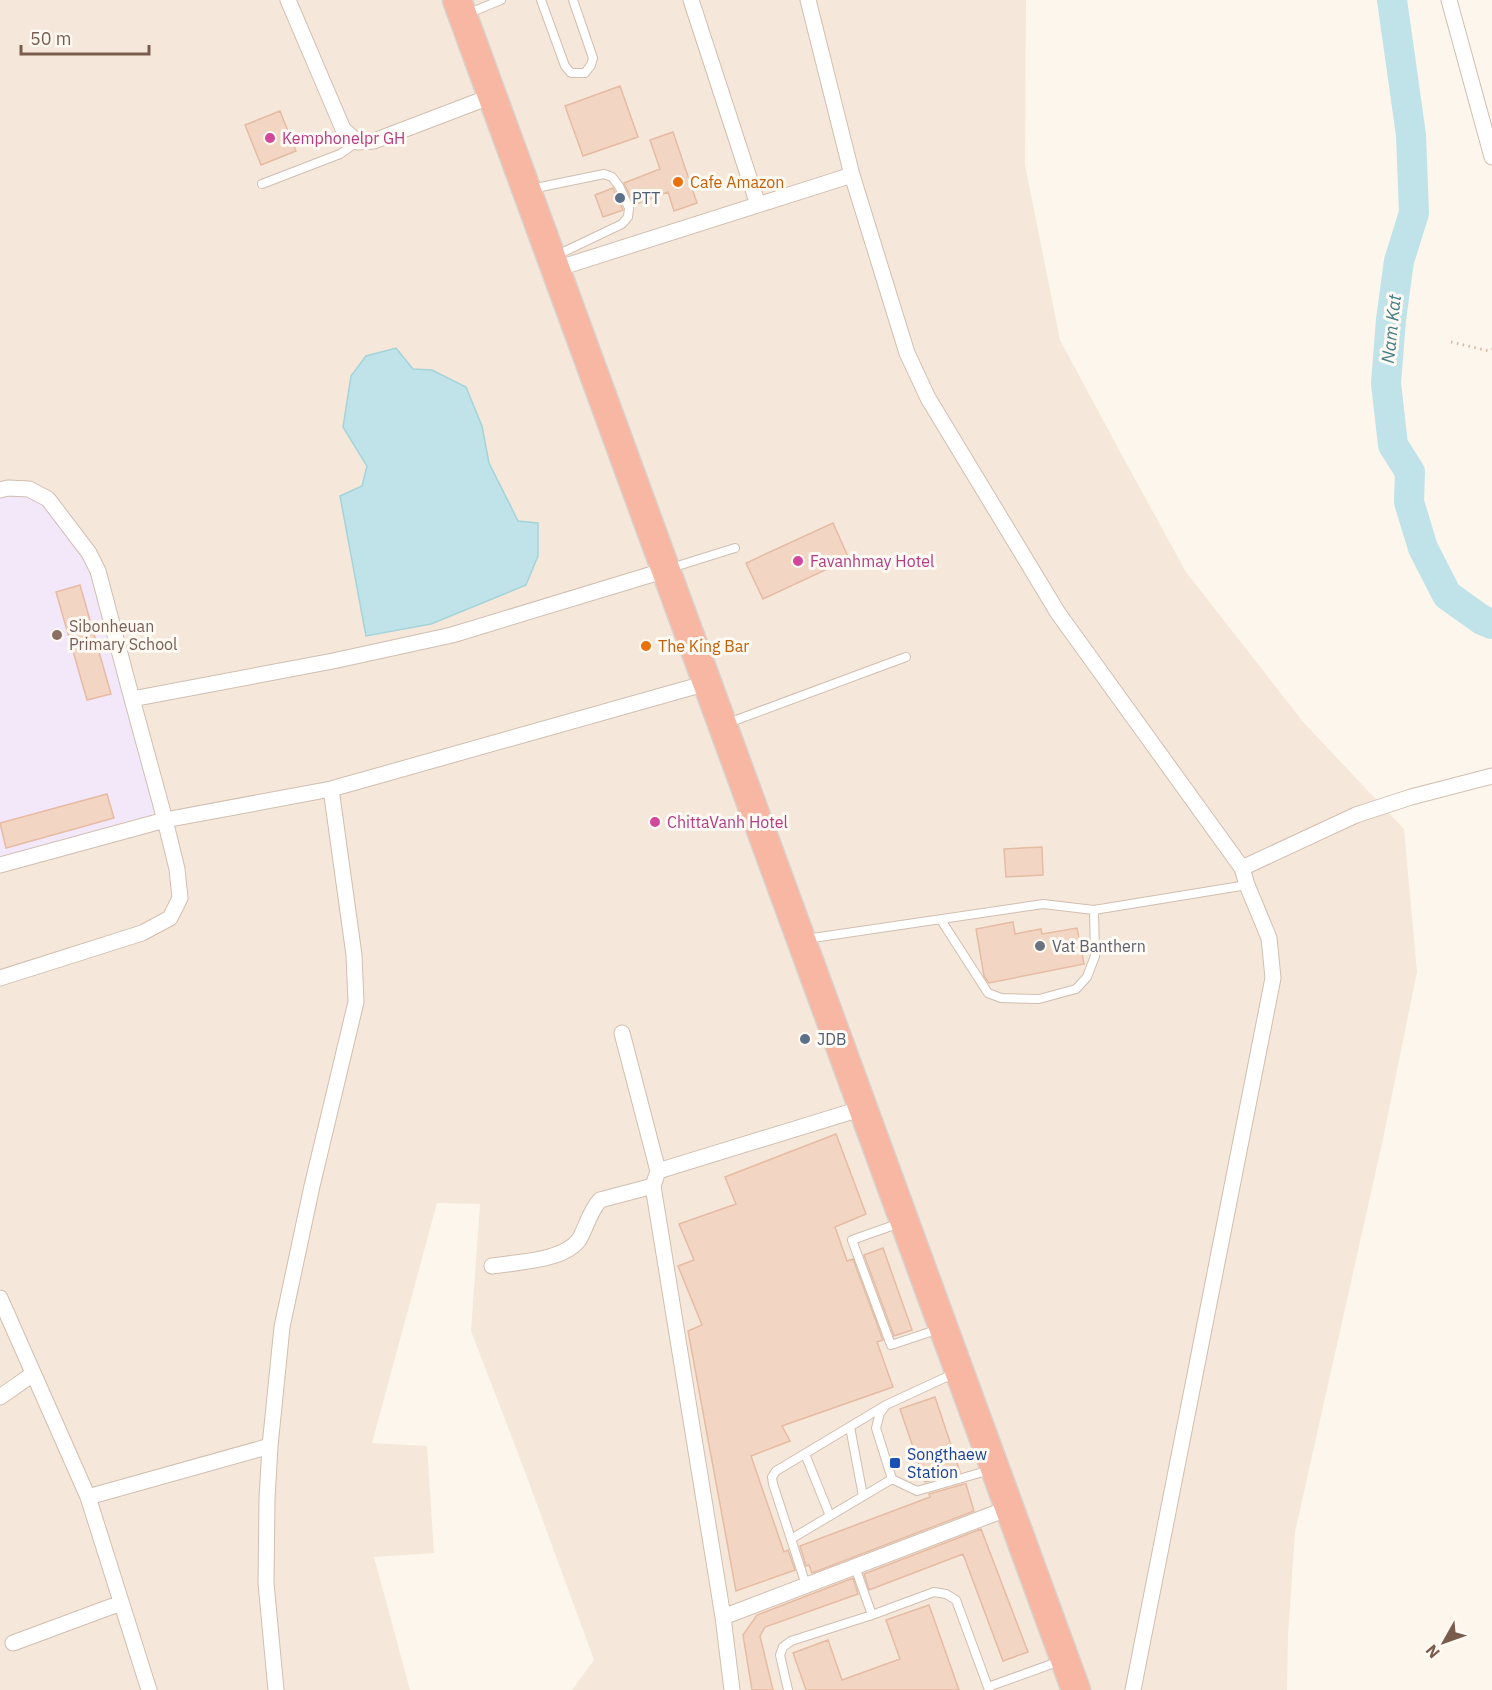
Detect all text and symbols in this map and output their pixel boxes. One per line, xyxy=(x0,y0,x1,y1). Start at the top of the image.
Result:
scale bar xyxy=(21,18,148,56)
text: 50 m xyxy=(30,27,72,50)
place label: Kemphonelpr GH xyxy=(282,128,405,148)
marker: Kemphonelpr GH xyxy=(263,131,277,145)
place label: Cafe Amazon xyxy=(690,172,784,192)
marker: Cafe Amazon xyxy=(671,175,685,189)
place label: PTT xyxy=(632,188,660,208)
marker: PTT xyxy=(613,191,627,205)
water label: Nam Kat xyxy=(1376,292,1406,364)
place label: Favanhmay Hotel xyxy=(810,551,934,571)
marker: Favanhmay Hotel xyxy=(791,554,805,568)
place label: Sibonheuan Primary School xyxy=(69,616,177,654)
marker: Sibonheuan Primary School xyxy=(50,628,64,642)
place label: The King Bar xyxy=(658,636,749,656)
marker: The King Bar xyxy=(639,639,653,653)
place label: ChittaVanh Hotel xyxy=(667,812,788,832)
marker: ChittaVanh Hotel xyxy=(648,815,662,829)
place label: Vat Banthern xyxy=(1052,936,1146,956)
marker: Vat Banthern xyxy=(1033,939,1047,953)
place label: JDB xyxy=(817,1029,846,1049)
marker: JDB xyxy=(798,1032,812,1046)
place label: Songthaew Station xyxy=(907,1444,987,1482)
marker: Songthaew Station xyxy=(888,1456,902,1470)
north arrow xyxy=(1414,1612,1474,1672)
text: N xyxy=(1421,1641,1444,1663)

